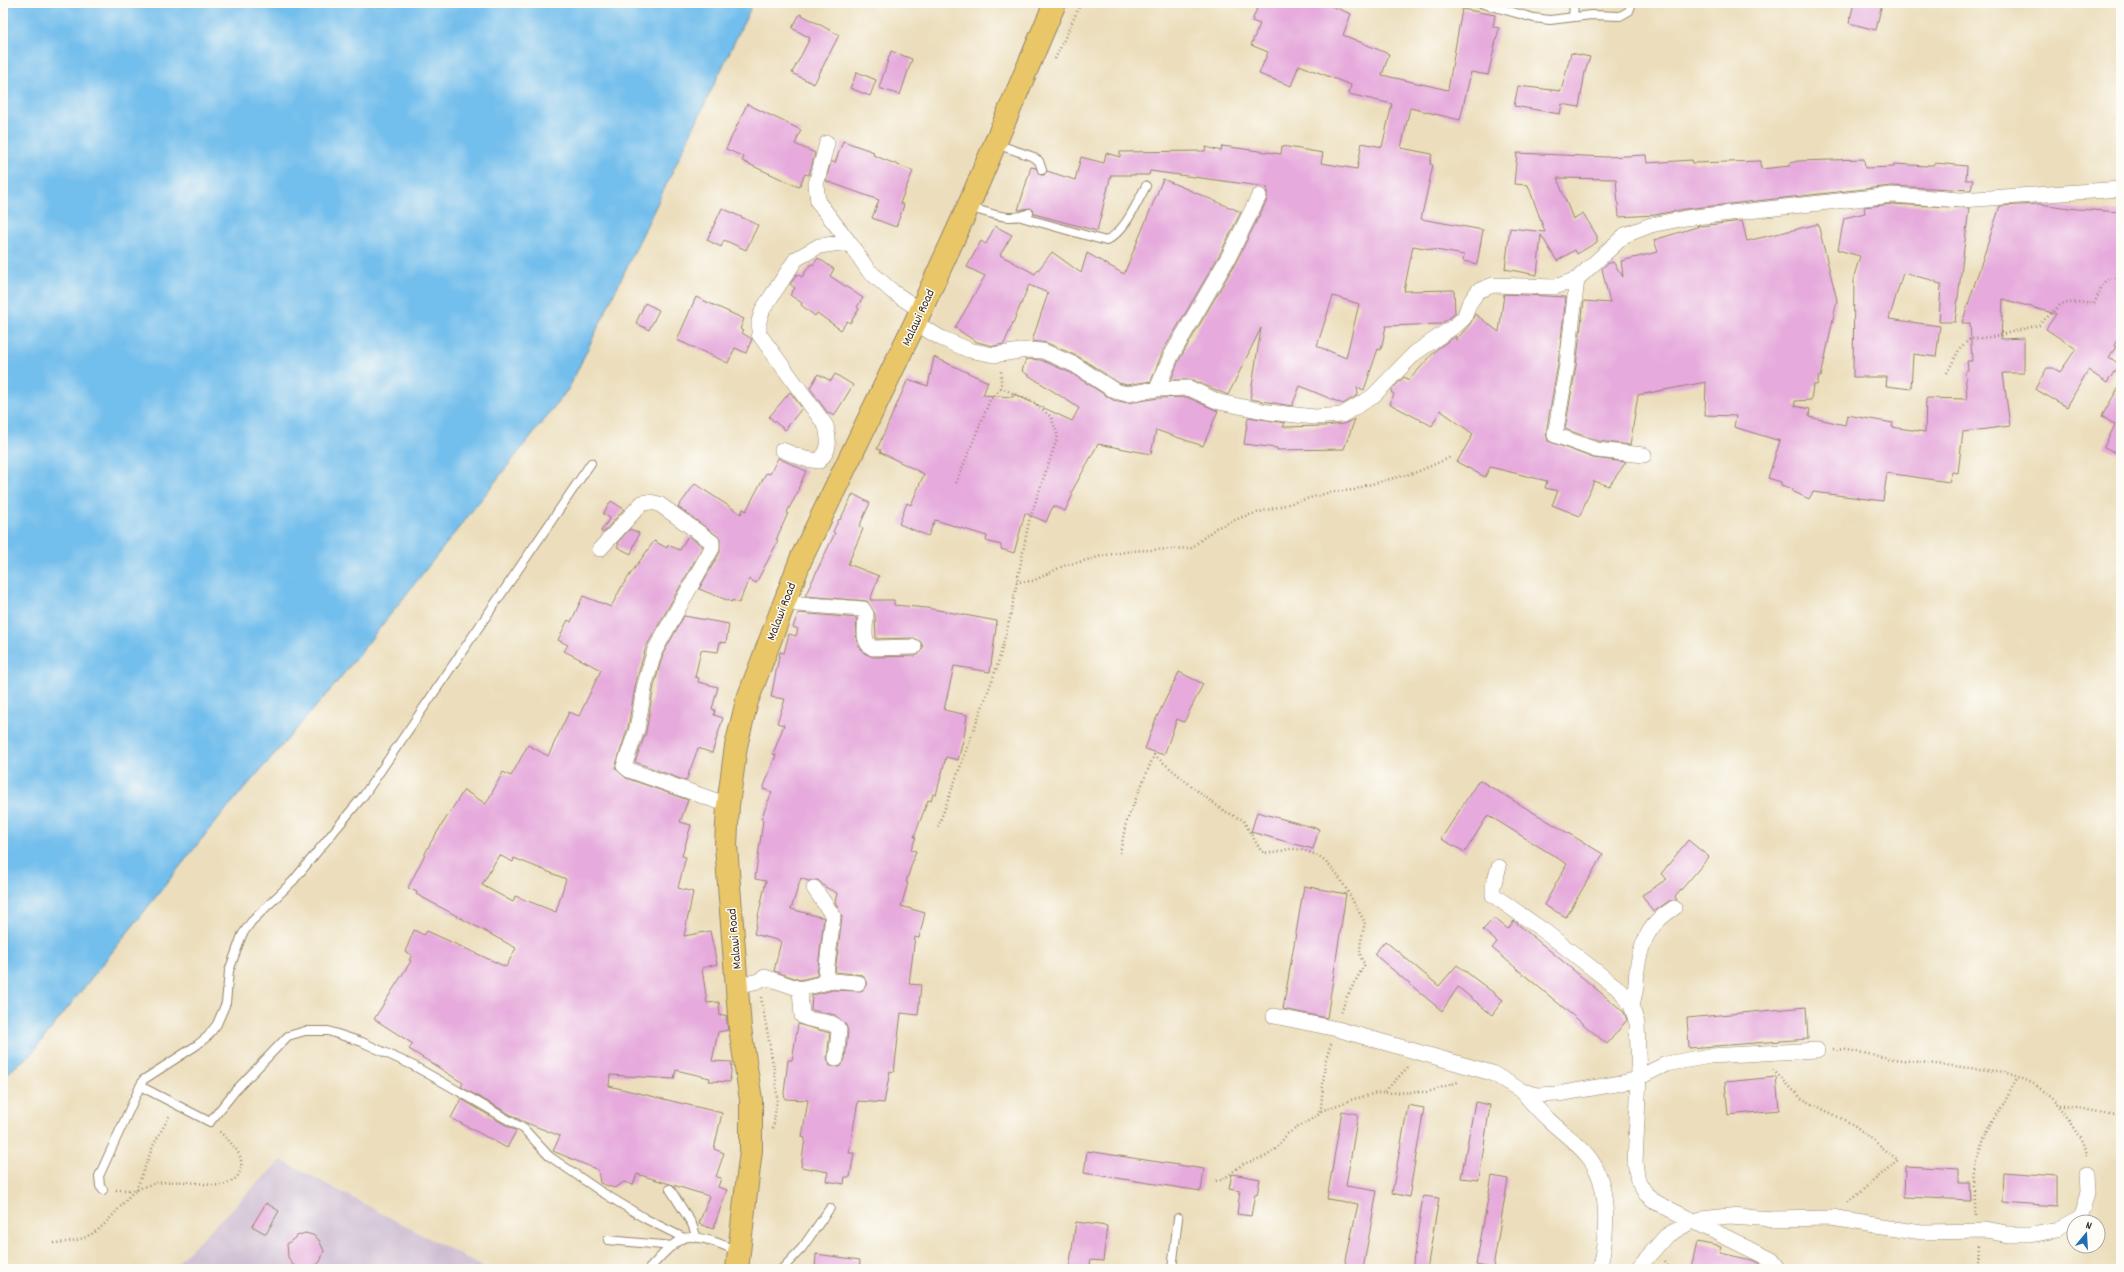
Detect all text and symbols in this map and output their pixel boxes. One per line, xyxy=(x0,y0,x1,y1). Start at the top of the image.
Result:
street label: Malawi Road xyxy=(898,286,941,350)
street label: Malawi Road xyxy=(763,580,802,644)
street label: Malawi Road xyxy=(723,908,748,970)
north arrow xyxy=(2066,1214,2106,1254)
text: N xyxy=(2083,1218,2094,1235)

